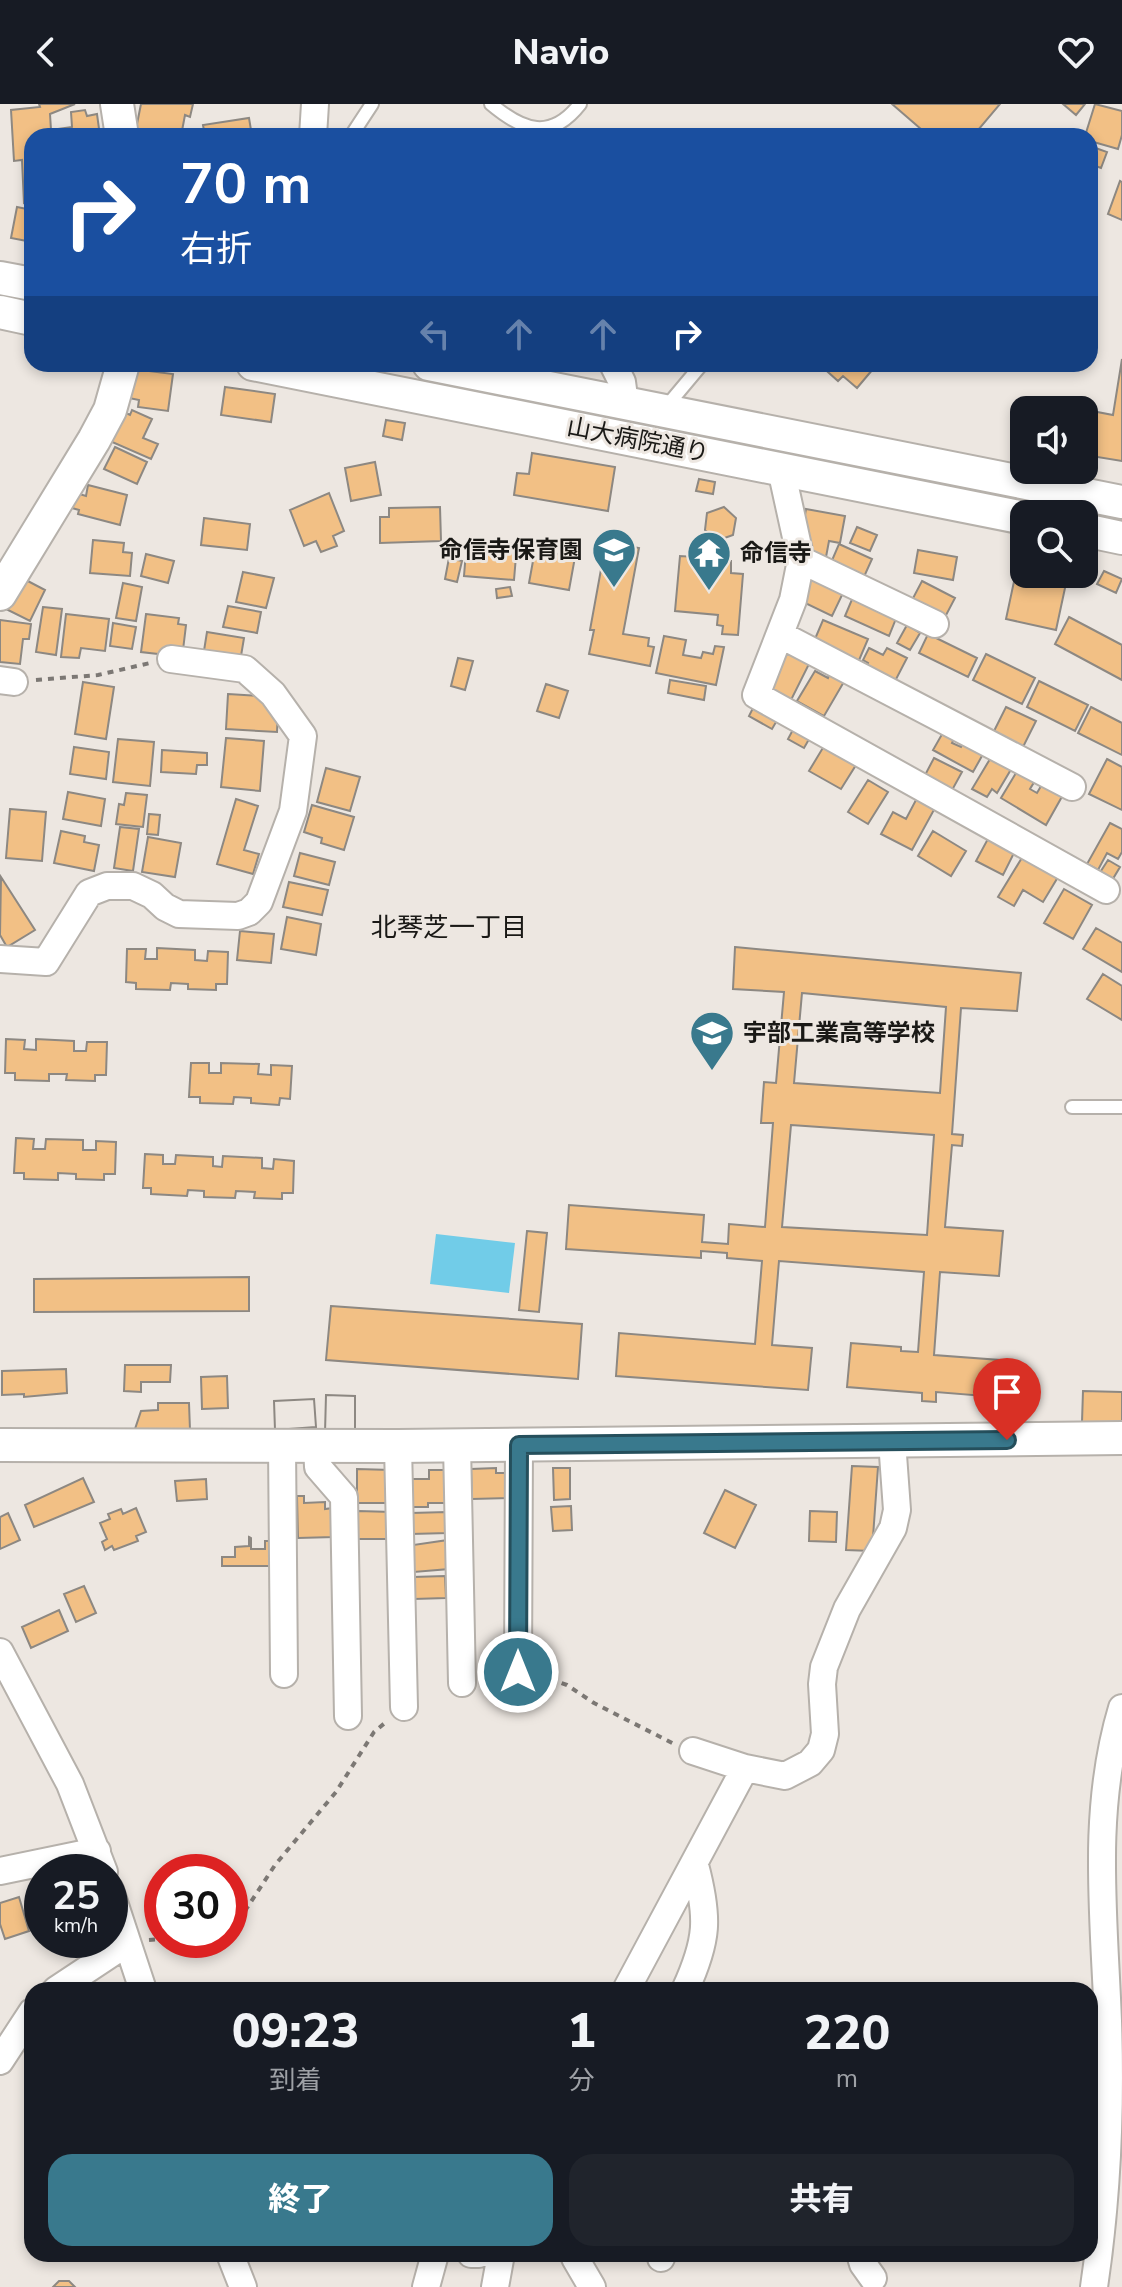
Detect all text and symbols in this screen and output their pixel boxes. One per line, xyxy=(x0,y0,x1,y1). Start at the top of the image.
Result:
text: Navio xyxy=(512,28,610,77)
icon: back xyxy=(24,30,68,74)
icon: heart xyxy=(1054,30,1098,74)
text: 70 m xyxy=(180,146,311,223)
icon: right xyxy=(48,160,152,264)
text: 右折 xyxy=(180,225,252,274)
icon: left xyxy=(413,312,457,356)
icon: ahead xyxy=(497,312,541,356)
icon: ahead xyxy=(581,312,625,356)
icon: right xyxy=(665,312,709,356)
map controls xyxy=(1010,396,1098,588)
button: sound xyxy=(1010,396,1098,484)
street label: 山大病院通り xyxy=(564,411,712,469)
button: search xyxy=(1010,500,1098,588)
school or university icon: 命信寺保育園 xyxy=(590,526,638,589)
temple icon: 命信寺 xyxy=(685,529,733,592)
place label: 命信寺保育園 xyxy=(439,534,583,566)
place label: 命信寺 xyxy=(740,537,812,569)
district label: 北琴芝一丁目 xyxy=(371,910,527,945)
school or university icon: 宇部工業高等学校 xyxy=(688,1009,736,1072)
place label: 宇部工業高等学校 xyxy=(743,1017,935,1049)
pin xyxy=(973,1358,1041,1440)
icon: arrive xyxy=(985,1370,1029,1414)
position arrow xyxy=(476,1630,560,1714)
speed limit sign: 30 xyxy=(144,1854,248,1958)
text: 25 xyxy=(52,1869,100,1923)
text: km/h xyxy=(54,1912,98,1939)
text: 09:23 xyxy=(232,1998,359,2064)
text: 1 xyxy=(567,1998,596,2064)
text: 220 xyxy=(804,2000,890,2066)
text: m xyxy=(836,2061,858,2096)
text: 到着 xyxy=(270,2063,322,2098)
text: 分 xyxy=(569,2063,595,2098)
button: 終了 xyxy=(48,2154,553,2246)
button: 共有 xyxy=(569,2154,1074,2246)

